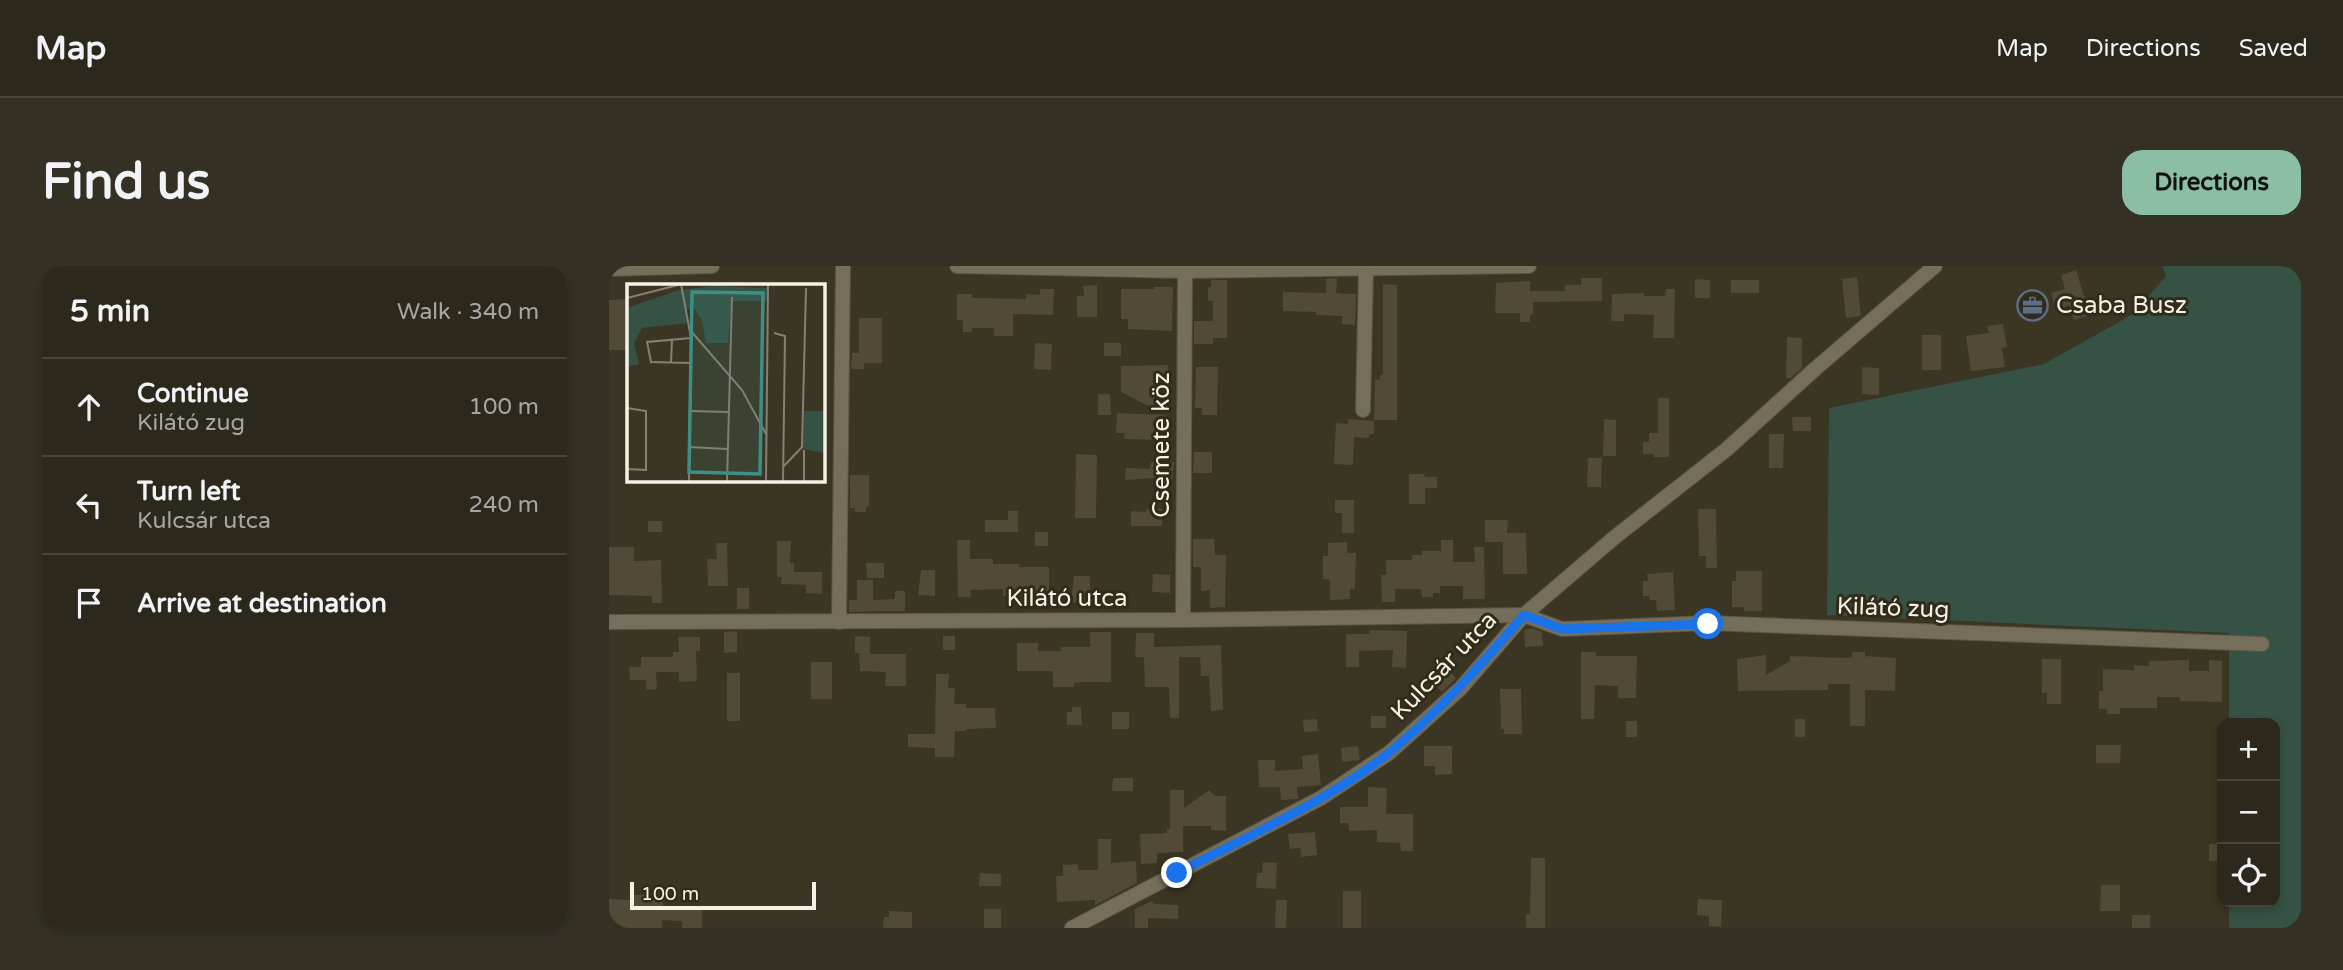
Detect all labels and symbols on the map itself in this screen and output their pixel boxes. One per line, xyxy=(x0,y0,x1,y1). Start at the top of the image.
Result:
inset map xyxy=(627,284,824,481)
office icon: Csaba Busz xyxy=(2016,288,2050,322)
place label: Csaba Busz xyxy=(2056,291,2187,320)
street label: Csemete köz xyxy=(1147,372,1176,518)
street label: Kilátó utca xyxy=(1007,584,1127,613)
street label: Kilátó zug xyxy=(1836,592,1950,624)
street label: Kulcsár utca xyxy=(1385,606,1503,726)
route start xyxy=(1692,608,1723,639)
route end xyxy=(1161,857,1192,888)
scale bar xyxy=(630,879,815,911)

